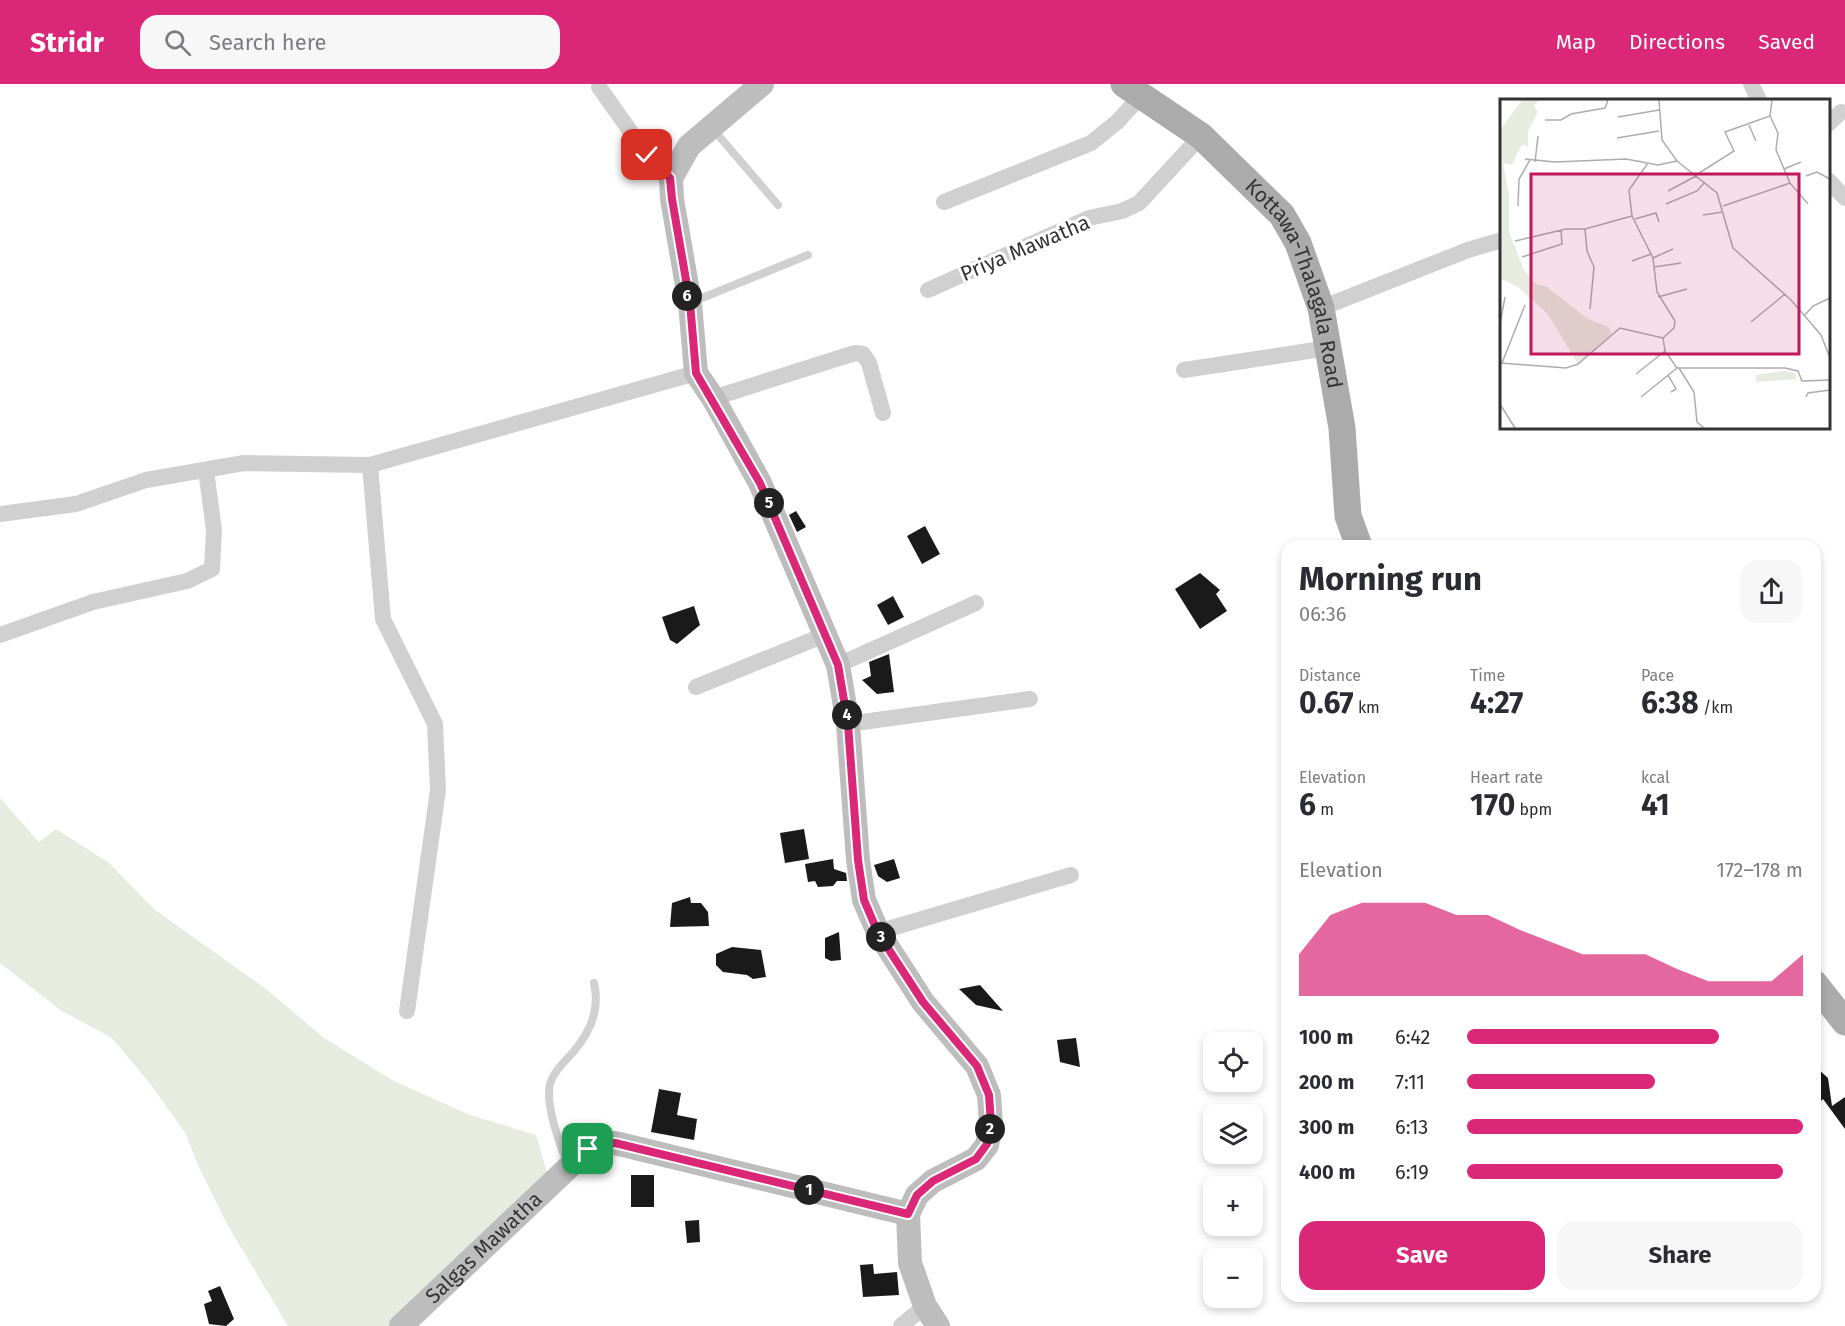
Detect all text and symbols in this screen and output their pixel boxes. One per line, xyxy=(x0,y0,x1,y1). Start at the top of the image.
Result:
search box xyxy=(140,15,560,69)
text: Stridr xyxy=(30,26,104,59)
icon: search xyxy=(161,26,194,59)
text: Search here xyxy=(209,29,327,56)
text: Map xyxy=(1556,29,1596,55)
text: Directions xyxy=(1629,29,1725,55)
text: Saved xyxy=(1758,29,1815,55)
inset map xyxy=(1500,99,1830,429)
pin xyxy=(621,129,672,180)
icon: check xyxy=(630,138,663,171)
street label: Kottawa-Thalagala Road xyxy=(1240,173,1348,390)
street label: Priya Mawatha xyxy=(956,209,1094,287)
pin: 6 xyxy=(672,281,702,311)
text: 6 xyxy=(682,286,692,305)
pin: 5 xyxy=(754,488,784,518)
text: 5 xyxy=(765,493,773,512)
text: Morning run xyxy=(1299,559,1482,599)
button: share xyxy=(1740,560,1803,623)
text: 06:36 xyxy=(1299,602,1346,626)
text: Distance xyxy=(1299,666,1361,685)
text: Time xyxy=(1470,666,1505,685)
text: Pace xyxy=(1641,666,1674,685)
text: 0.67 xyxy=(1299,685,1354,721)
text: 4:27 xyxy=(1470,685,1523,721)
text: 6:38 xyxy=(1641,685,1699,721)
text: km xyxy=(1354,698,1380,717)
text: /km xyxy=(1699,698,1733,717)
pin: 4 xyxy=(832,700,862,730)
text: 4 xyxy=(842,705,852,724)
text: Elevation xyxy=(1299,768,1366,787)
text: Heart rate xyxy=(1470,768,1543,787)
text: kcal xyxy=(1641,768,1670,787)
text: 6 xyxy=(1299,787,1316,823)
text: 170 xyxy=(1470,787,1515,823)
text: 41 xyxy=(1641,787,1670,823)
text: m xyxy=(1316,800,1334,819)
text: bpm xyxy=(1515,800,1552,819)
text: Elevation xyxy=(1299,858,1383,882)
text: 172–178 m xyxy=(1716,858,1803,882)
pin: 3 xyxy=(866,922,896,952)
text: 3 xyxy=(877,927,885,946)
text: 100 m xyxy=(1299,1025,1353,1049)
text: 6:42 xyxy=(1395,1025,1431,1049)
map controls xyxy=(1203,1032,1263,1308)
button: locate xyxy=(1203,1032,1263,1092)
text: 200 m xyxy=(1299,1070,1354,1094)
text: 7:11 xyxy=(1395,1070,1425,1094)
button: layers xyxy=(1203,1104,1263,1164)
pin: 2 xyxy=(975,1114,1005,1144)
text: 300 m xyxy=(1299,1115,1354,1139)
text: 6:13 xyxy=(1395,1115,1428,1139)
text: 2 xyxy=(986,1119,994,1138)
pin xyxy=(562,1123,613,1174)
icon: arrive xyxy=(571,1132,604,1165)
text: 400 m xyxy=(1299,1160,1355,1184)
text: 6:19 xyxy=(1395,1160,1429,1184)
pin: 1 xyxy=(794,1175,824,1205)
button: + xyxy=(1203,1176,1263,1236)
text: 1 xyxy=(805,1180,813,1199)
street label: Salgas Mawatha xyxy=(420,1186,548,1309)
button: Save xyxy=(1299,1221,1545,1290)
button: Share xyxy=(1557,1221,1803,1290)
button: − xyxy=(1203,1248,1263,1308)

